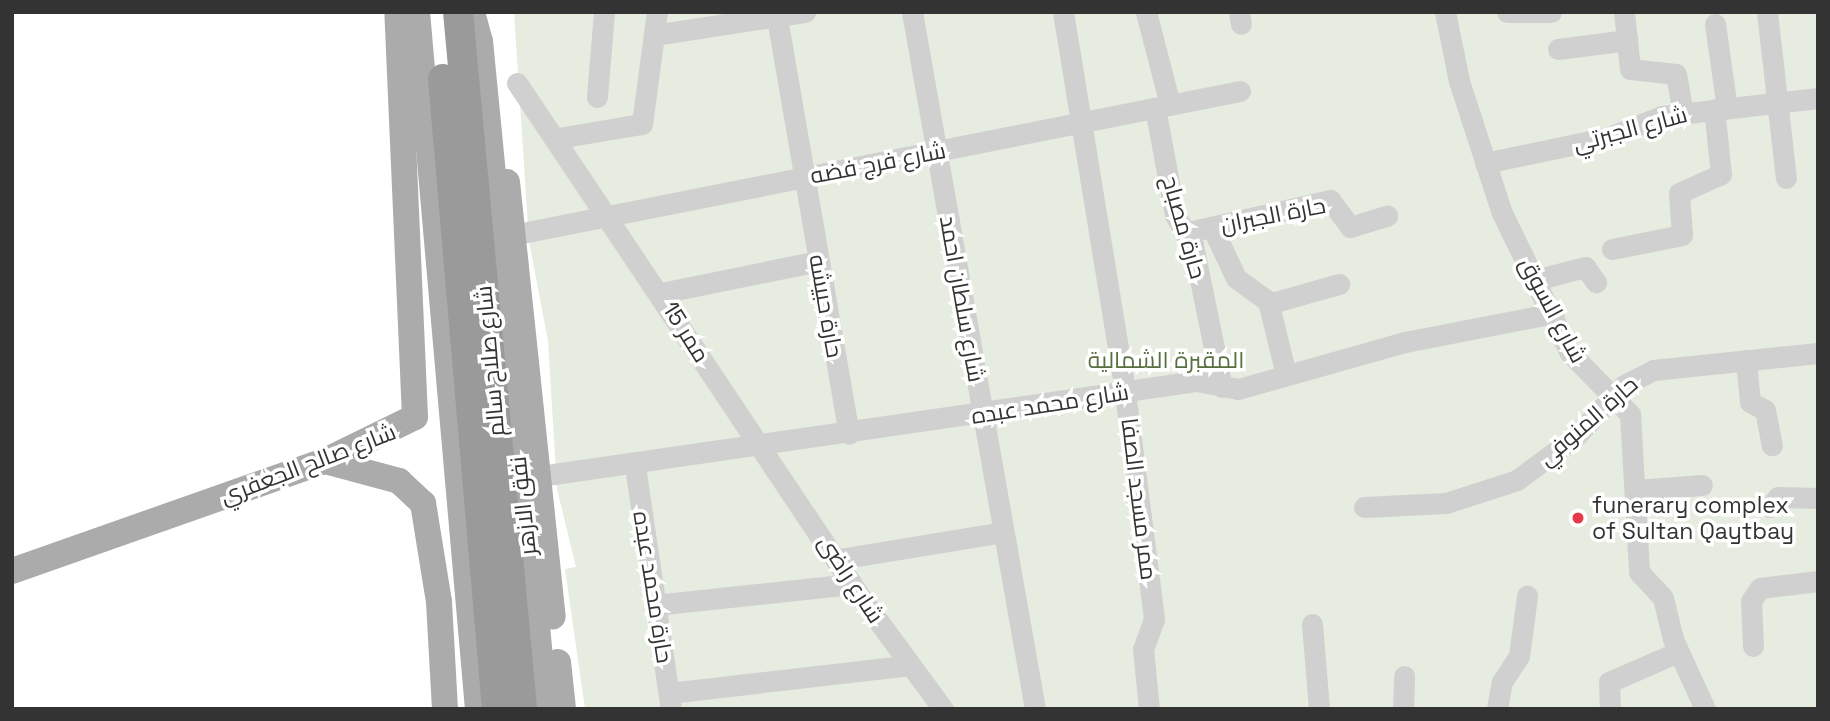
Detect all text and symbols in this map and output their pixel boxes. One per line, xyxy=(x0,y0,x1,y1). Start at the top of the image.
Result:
street label: شارع الجبرتي xyxy=(1570,101,1690,157)
street label: شارع فرج فضه xyxy=(808,136,948,190)
street label: حارة مصباح xyxy=(1156,172,1212,282)
street label: حارة الجبران xyxy=(1218,191,1328,239)
street label: شارع سلطان احمد xyxy=(934,214,990,384)
street label: حارة حبيشه xyxy=(803,252,849,360)
street label: شارع السوق xyxy=(1514,252,1592,368)
street label: شارع صلاح سالم xyxy=(470,284,510,438)
street label: ممر 15 xyxy=(657,296,715,368)
park label: المقبرة الشمالية xyxy=(1088,346,1244,374)
street label: حارة المنوفي xyxy=(1533,370,1643,472)
street label: شارع محمد عبده xyxy=(969,378,1131,430)
street label: ممر مسجد الصفا xyxy=(1115,416,1163,582)
street label: شارع صالح الجعفري xyxy=(216,418,400,510)
street label: نفق الازهر xyxy=(504,455,542,557)
place label: funerary complex of Sultan Qaytbay xyxy=(1592,491,1794,545)
street label: حارة محمد عبده xyxy=(627,509,679,665)
marker: funerary complex of Sultan Qaytbay xyxy=(1570,510,1586,526)
street label: شارع راضى xyxy=(812,530,890,628)

